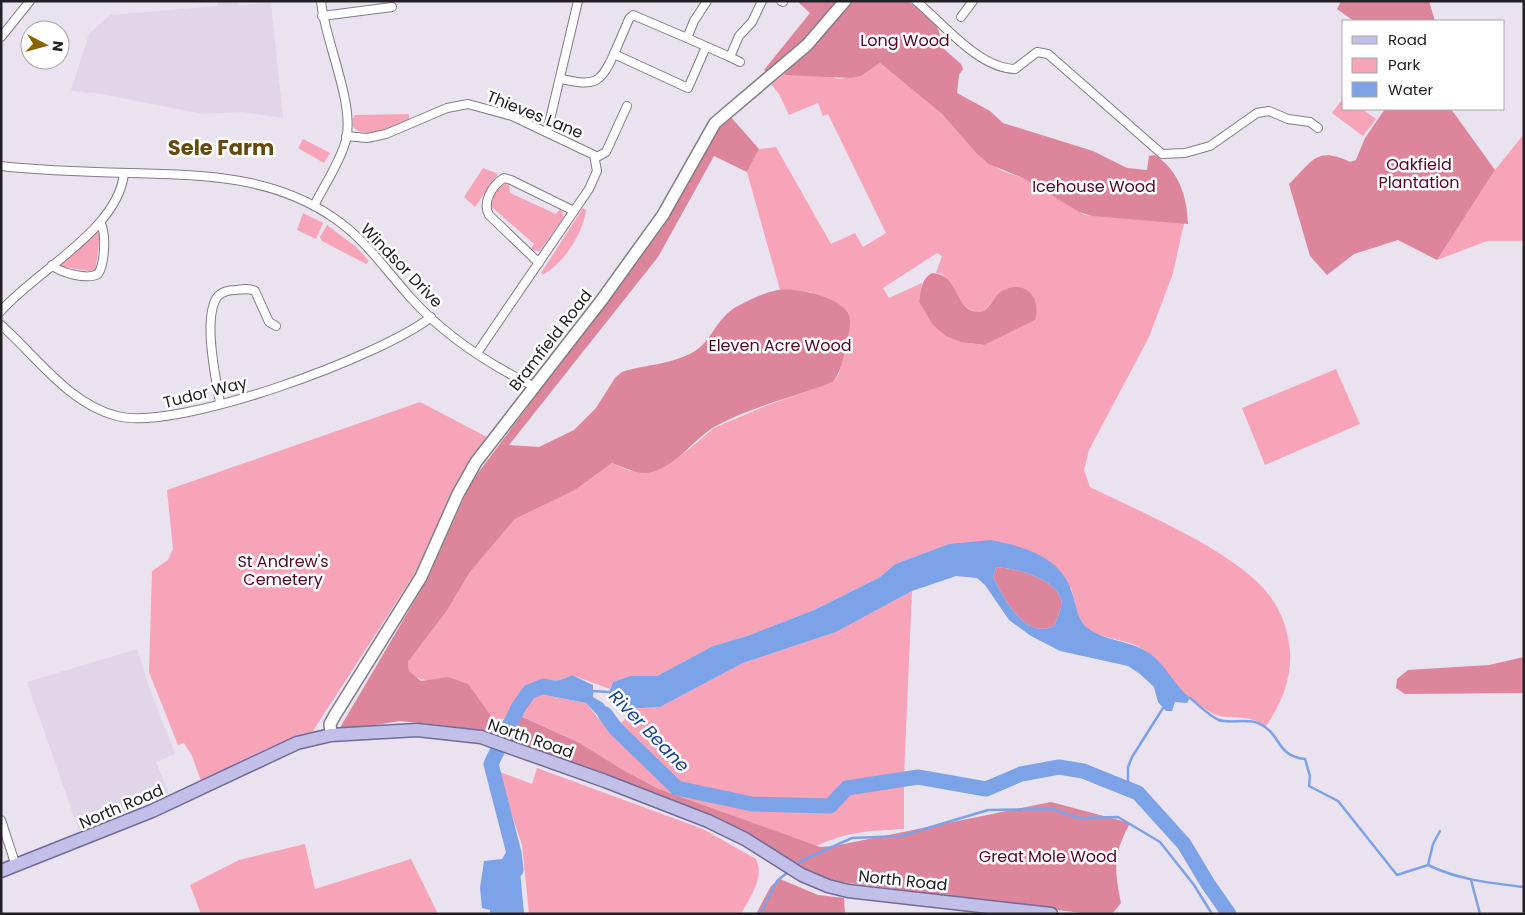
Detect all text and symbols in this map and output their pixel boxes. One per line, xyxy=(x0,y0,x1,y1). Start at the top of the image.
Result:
north arrow xyxy=(20,20,70,70)
legend xyxy=(1342,20,1505,110)
park label: Long Wood xyxy=(860,29,950,52)
text: Road xyxy=(1388,29,1427,50)
text: N xyxy=(47,40,68,53)
text: Park xyxy=(1388,54,1420,75)
text: Water xyxy=(1388,79,1434,100)
street label: Thieves Lane xyxy=(483,85,587,144)
district label: Sele Farm xyxy=(168,133,274,162)
park label: Oakfield Plantation xyxy=(1378,153,1460,194)
park label: Icehouse Wood xyxy=(1032,175,1156,198)
street label: Windsor Drive xyxy=(355,218,448,313)
street label: Bramfield Road xyxy=(504,285,597,396)
park label: Eleven Acre Wood xyxy=(708,334,852,357)
street label: Tudor Way xyxy=(161,371,249,414)
park label: St Andrew's Cemetery xyxy=(237,550,329,591)
water label: River Beane xyxy=(604,684,695,777)
street label: North Road xyxy=(485,713,577,764)
street label: North Road xyxy=(76,778,167,835)
park label: Great Mole Wood xyxy=(979,845,1117,868)
street label: North Road xyxy=(857,864,949,897)

